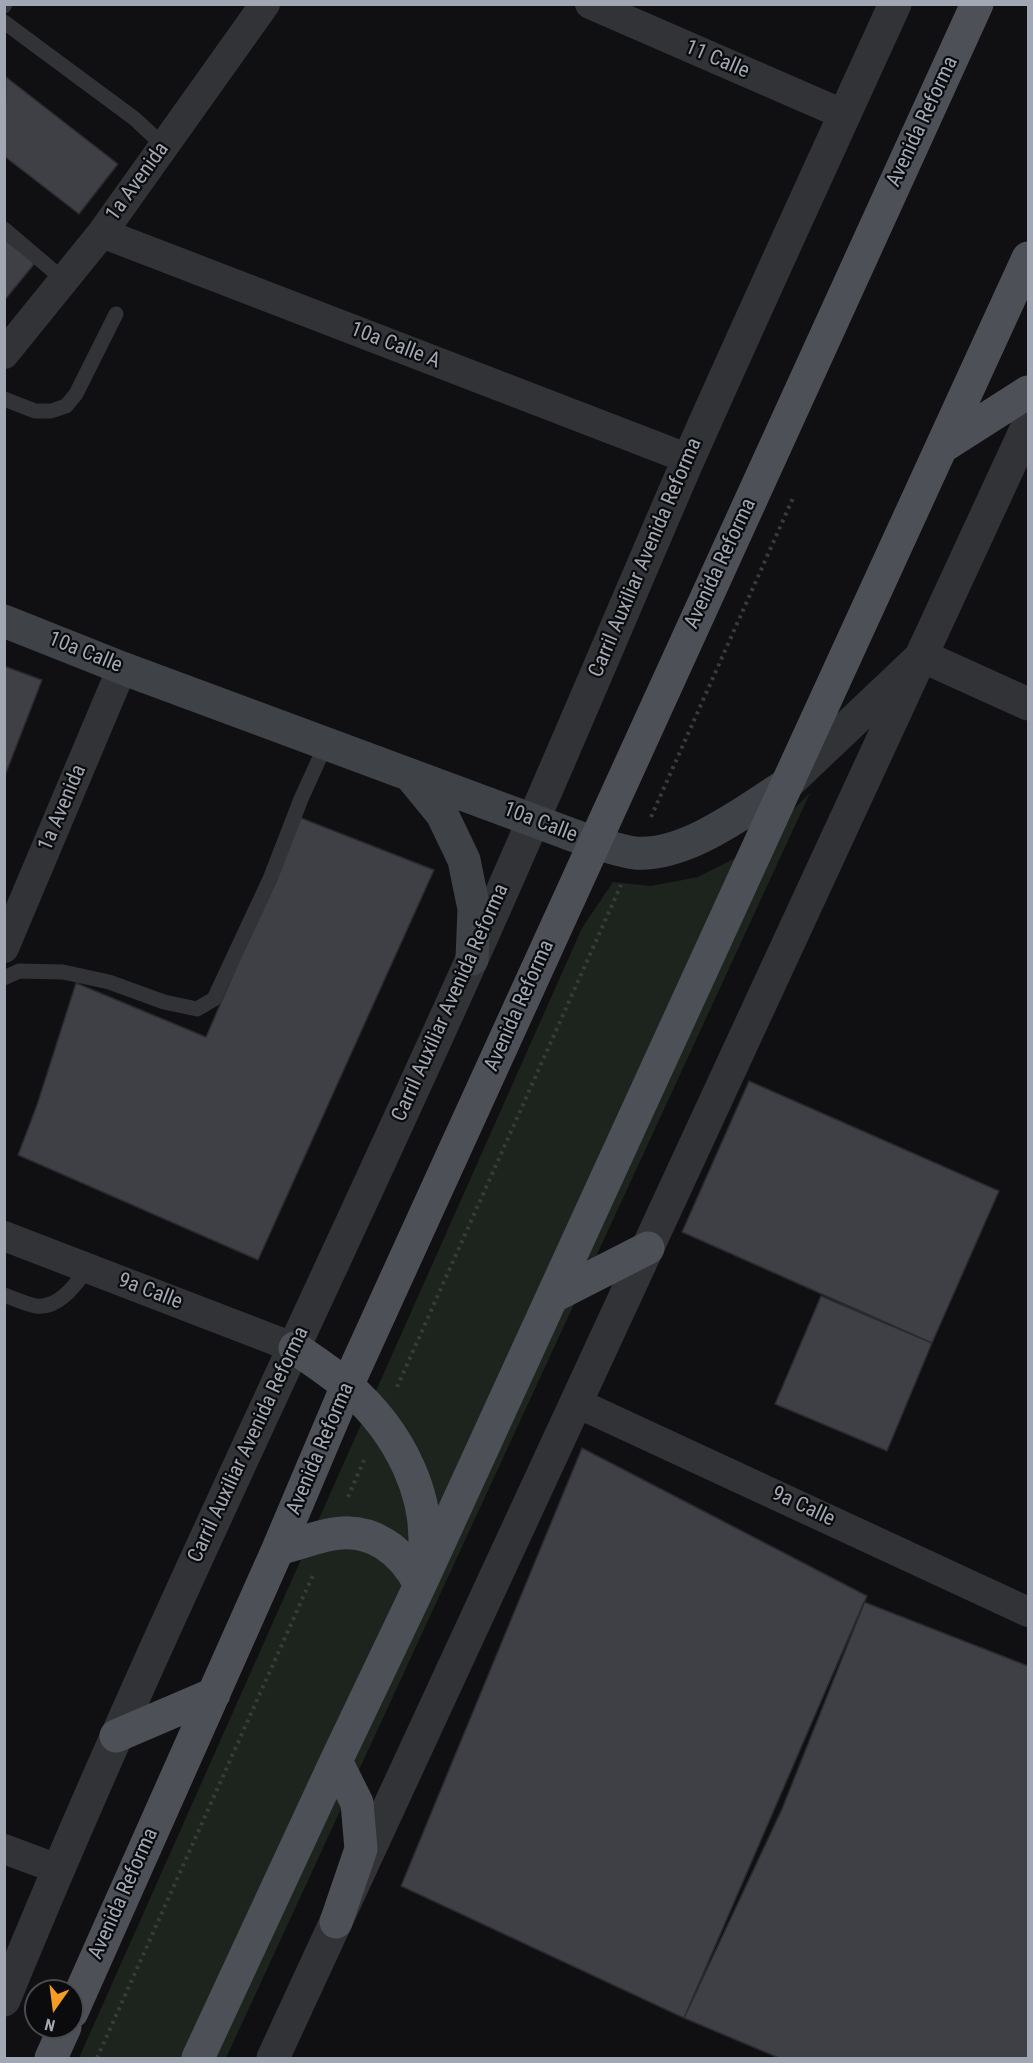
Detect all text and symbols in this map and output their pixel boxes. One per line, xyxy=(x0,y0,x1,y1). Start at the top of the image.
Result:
street label: 11 Calle xyxy=(681,35,753,85)
street label: Avenida Reforma xyxy=(882,53,964,191)
street label: 1a Avenida xyxy=(101,138,175,226)
street label: 10a Calle A xyxy=(347,317,443,375)
street label: Carril Auxiliar Avenida Reforma xyxy=(584,435,708,681)
street label: Avenida Reforma xyxy=(680,495,762,633)
street label: 10a Calle xyxy=(45,627,125,679)
street label: 1a Avenida xyxy=(34,761,92,855)
street label: 10a Calle xyxy=(500,797,580,849)
street label: Carril Auxiliar Avenida Reforma xyxy=(387,880,515,1126)
street label: Avenida Reforma xyxy=(480,936,560,1076)
street label: 9a Calle xyxy=(114,1268,186,1316)
street label: Carril Auxiliar Avenida Reforma xyxy=(183,1323,315,1567)
street label: Avenida Reforma xyxy=(282,1379,360,1519)
street label: 9a Calle xyxy=(767,1481,839,1533)
street label: Avenida Reforma xyxy=(84,1824,164,1964)
north arrow xyxy=(24,1979,84,2039)
text: N xyxy=(43,2015,57,2035)

